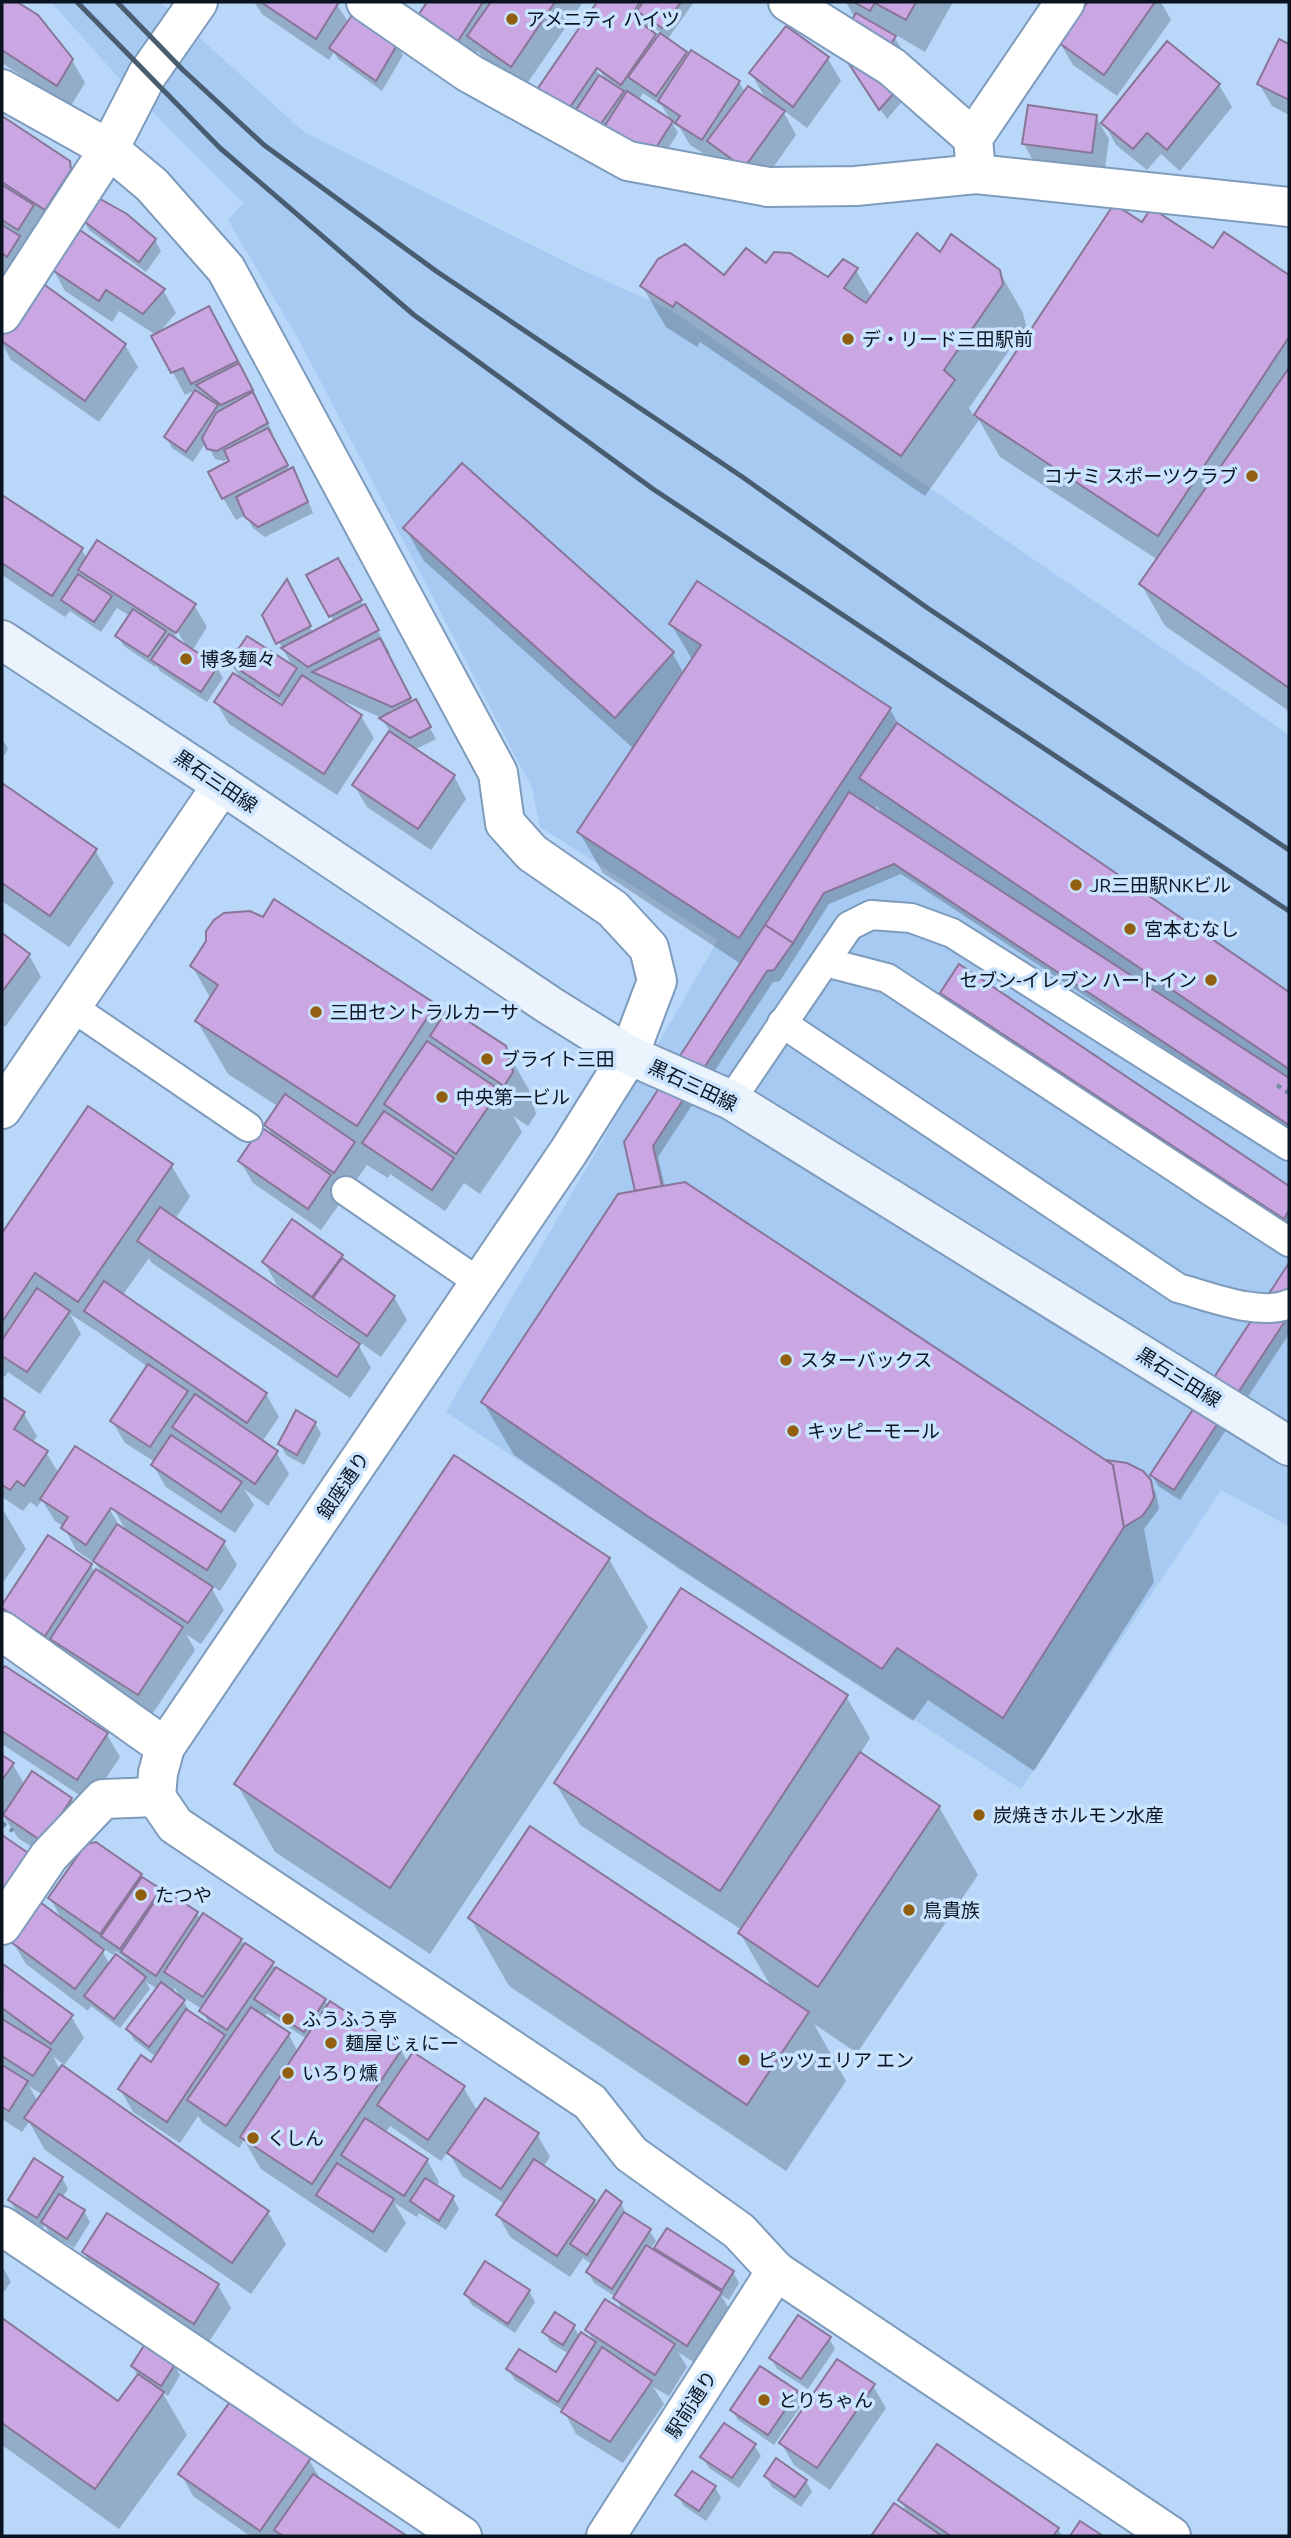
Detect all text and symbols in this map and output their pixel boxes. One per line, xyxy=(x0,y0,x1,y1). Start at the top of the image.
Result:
place label: アメニティ ハイツ xyxy=(526,8,680,30)
marker: アメニティ ハイツ xyxy=(504,11,520,27)
place label: デ・リード三田駅前 xyxy=(862,328,1033,350)
marker: デ・リード三田駅前 xyxy=(840,331,856,347)
place label: コナミ スポーツクラブ xyxy=(1044,465,1238,487)
marker: コナミ スポーツクラブ xyxy=(1244,468,1260,484)
place label: 博多麺々 xyxy=(200,648,276,670)
marker: 博多麺々 xyxy=(178,651,194,667)
street label: 黒石三田線 xyxy=(170,745,262,817)
place label: JR三田駅NKビル xyxy=(1090,874,1231,896)
marker: JR三田駅NKビル xyxy=(1068,877,1084,893)
place label: 宮本むなし xyxy=(1144,918,1239,940)
marker: 宮本むなし xyxy=(1122,921,1138,937)
place label: セブン-イレブン ハートイン xyxy=(959,969,1197,991)
marker: セブン-イレブン ハートイン xyxy=(1203,972,1219,988)
place label: 三田セントラルカーサ xyxy=(330,1001,519,1023)
marker: 三田セントラルカーサ xyxy=(308,1004,324,1020)
place label: ブライト三田 xyxy=(501,1048,615,1070)
marker: ブライト三田 xyxy=(479,1051,495,1067)
street label: 黒石三田線 xyxy=(645,1055,741,1115)
place label: 中央第一ビル xyxy=(456,1086,570,1108)
marker: 中央第一ビル xyxy=(434,1089,450,1105)
street label: 黒石三田線 xyxy=(1133,1342,1225,1412)
place label: スターバックス xyxy=(800,1349,932,1371)
marker: スターバックス xyxy=(778,1352,794,1368)
place label: キッピーモール xyxy=(807,1420,940,1442)
marker: キッピーモール xyxy=(785,1423,801,1439)
street label: 銀座通り xyxy=(313,1447,373,1523)
place label: 炭焼きホルモン水産 xyxy=(993,1804,1164,1826)
marker: 炭焼きホルモン水産 xyxy=(971,1807,987,1823)
place label: たつや xyxy=(155,1884,212,1906)
marker: たつや xyxy=(133,1887,149,1903)
place label: 鳥貴族 xyxy=(923,1899,980,1921)
marker: 鳥貴族 xyxy=(901,1902,917,1918)
place label: ふうふう亭 xyxy=(302,2008,397,2030)
marker: ふうふう亭 xyxy=(280,2011,296,2027)
place label: 麺屋じぇにー xyxy=(345,2032,459,2054)
marker: 麺屋じぇにー xyxy=(323,2035,339,2051)
place label: ピッツェリア エン xyxy=(758,2049,914,2071)
marker: ピッツェリア エン xyxy=(736,2052,752,2068)
place label: いろり燻 xyxy=(302,2062,378,2084)
marker: いろり燻 xyxy=(280,2065,296,2081)
place label: くしん xyxy=(267,2127,324,2149)
marker: くしん xyxy=(245,2130,261,2146)
street label: 駅前通り xyxy=(661,2366,721,2442)
place label: とりちゃん xyxy=(778,2389,873,2411)
marker: とりちゃん xyxy=(756,2392,772,2408)

